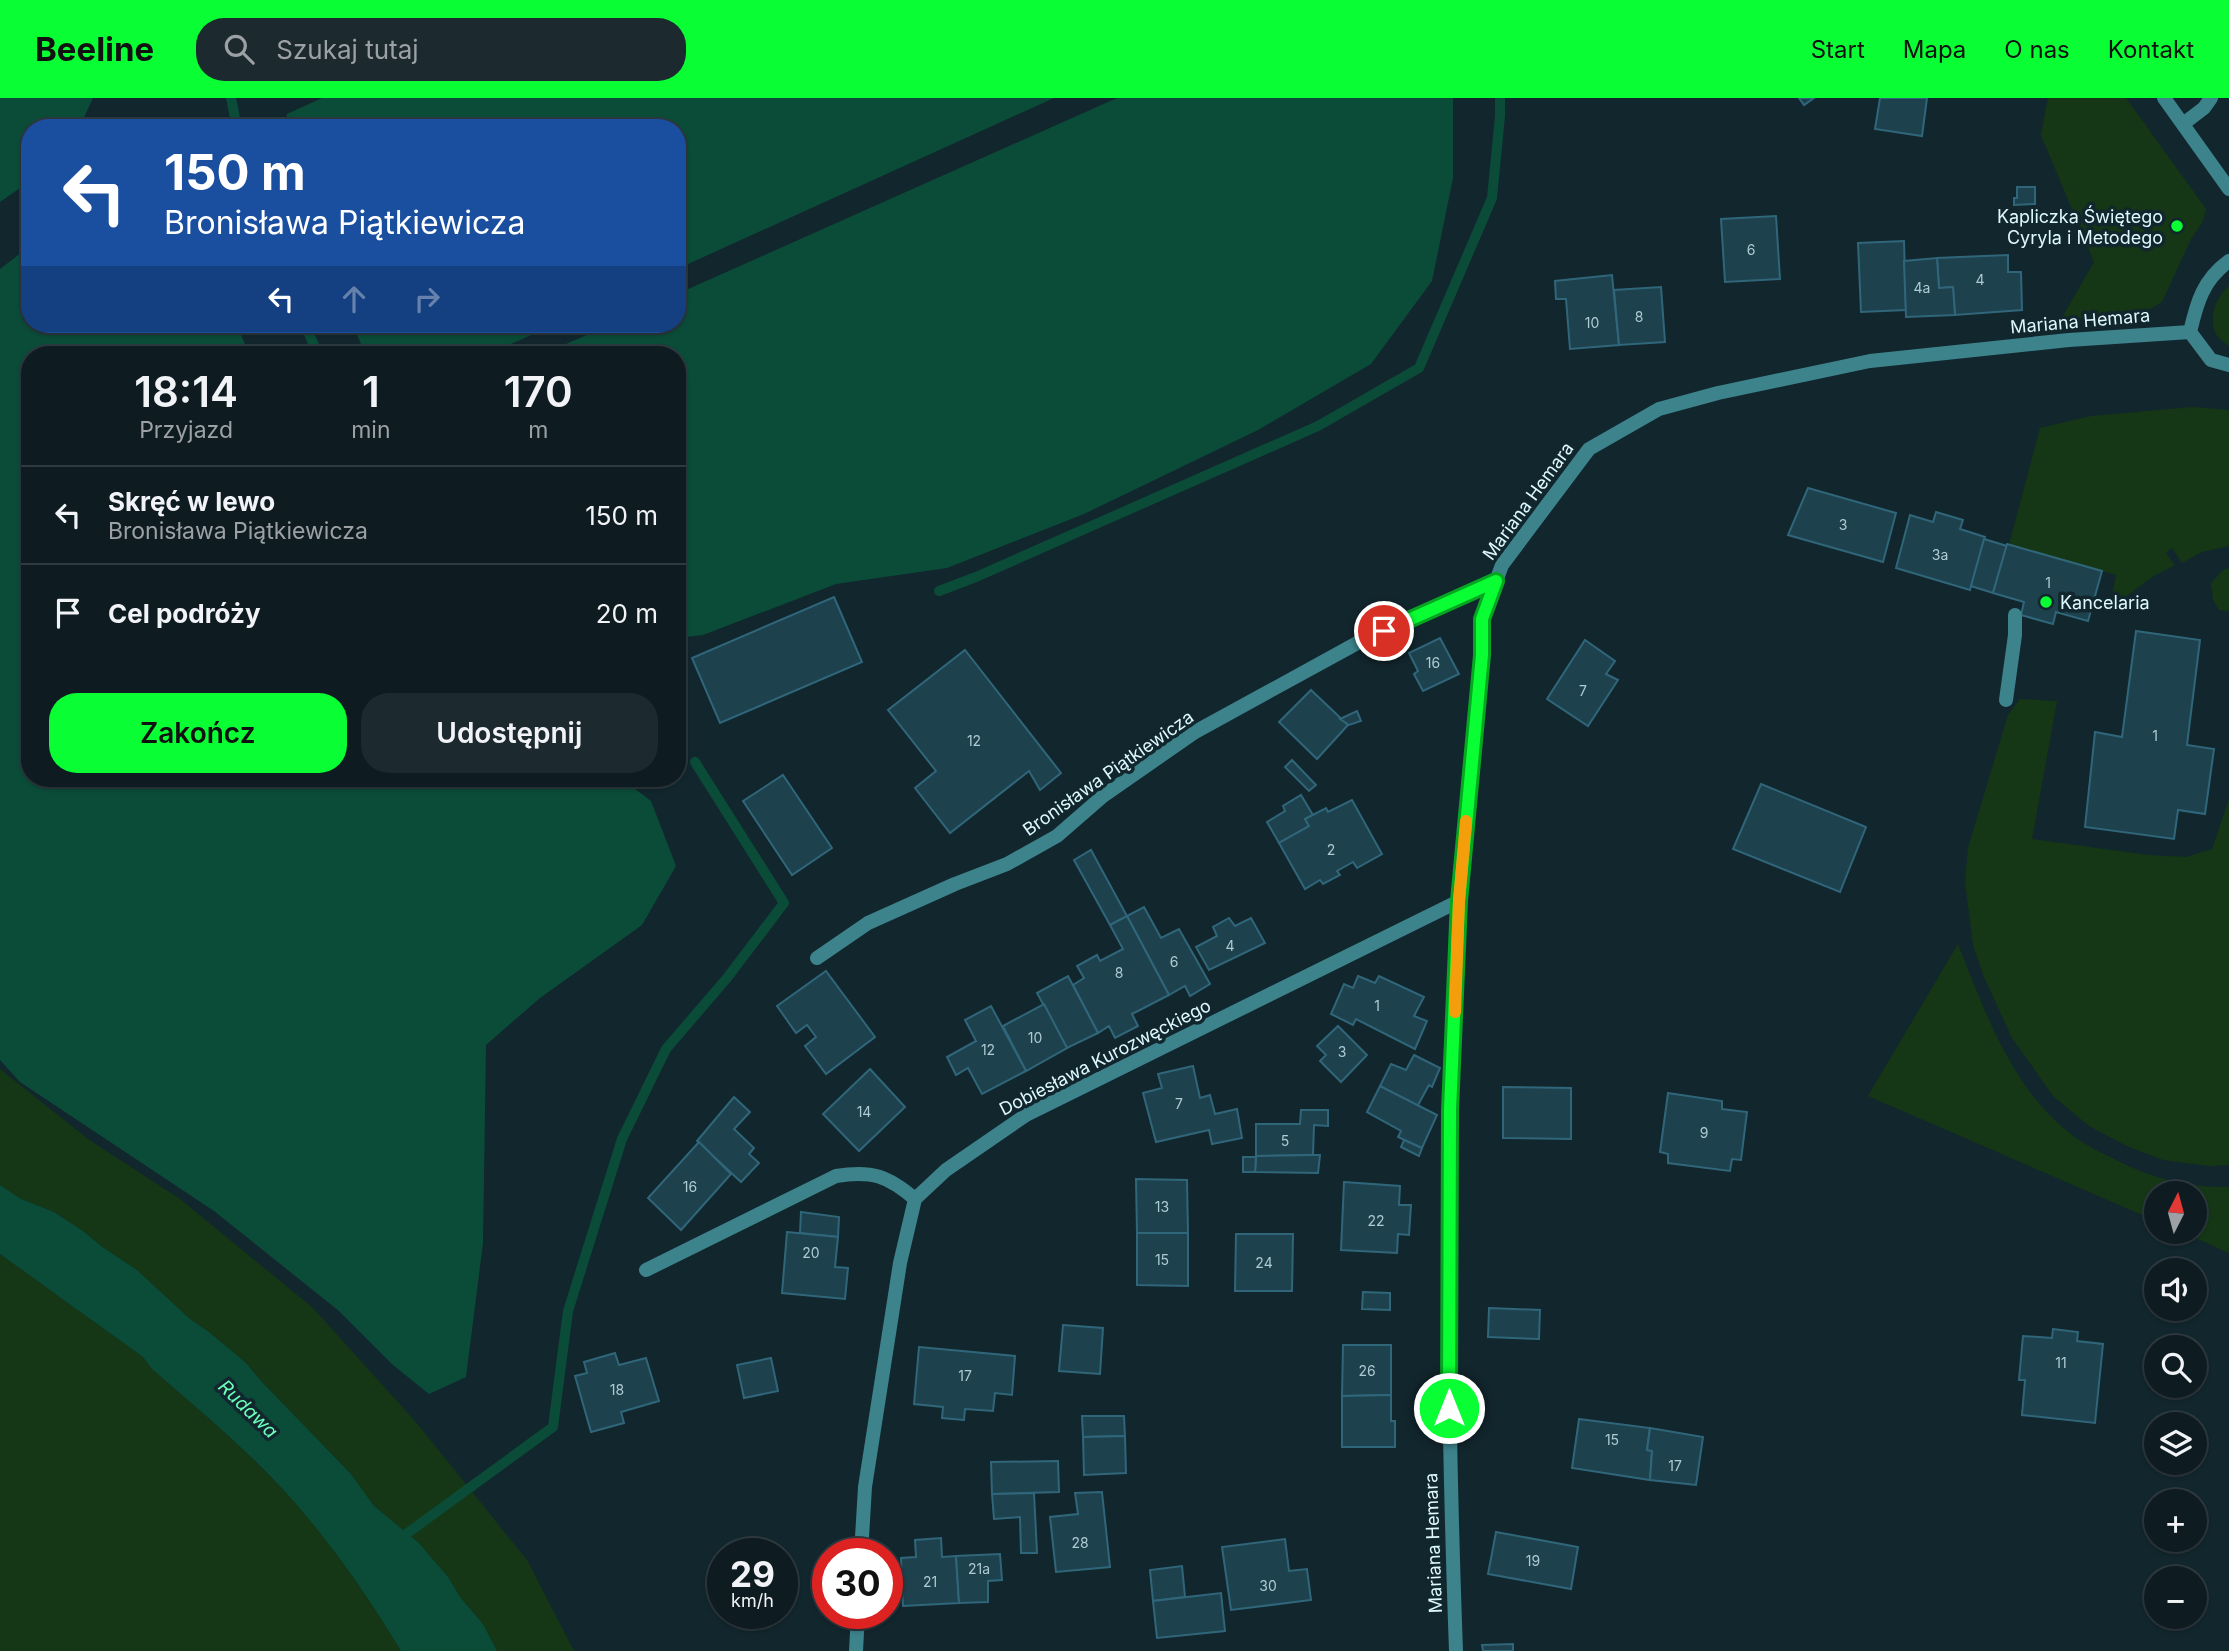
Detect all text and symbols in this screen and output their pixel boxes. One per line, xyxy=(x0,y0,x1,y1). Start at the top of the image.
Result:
search box xyxy=(196,18,686,81)
text: Beeline xyxy=(35,29,154,69)
icon: search xyxy=(220,30,258,68)
text: Szukaj tutaj xyxy=(276,34,419,65)
text: Start xyxy=(1811,35,1865,64)
text: Mapa xyxy=(1903,35,1966,64)
text: O nas xyxy=(2004,35,2070,64)
text: Kontakt xyxy=(2108,35,2194,64)
text: 150 m xyxy=(164,143,306,202)
icon: left xyxy=(49,147,140,238)
text: Bronisława Piątkiewicza xyxy=(164,203,525,242)
place label: Kapliczka Świętego Cyryla i Metodego xyxy=(1997,205,2163,248)
marker: Kapliczka Świętego Cyryla i Metodego xyxy=(2169,218,2185,234)
house number: 6 xyxy=(1747,241,1755,258)
house number: 4 xyxy=(1975,271,1985,288)
house number: 4a xyxy=(1914,279,1930,296)
icon: left xyxy=(262,280,300,318)
icon: ahead xyxy=(335,280,373,318)
icon: right xyxy=(408,280,446,318)
street label: Mariana Hemara xyxy=(2009,304,2151,338)
house number: 8 xyxy=(1635,308,1643,325)
house number: 10 xyxy=(1585,314,1599,331)
text: 18:14 xyxy=(134,366,238,417)
text: 1 xyxy=(362,366,380,417)
text: 170 xyxy=(504,366,573,417)
text: Przyjazd xyxy=(139,416,233,444)
text: min xyxy=(351,416,391,444)
text: m xyxy=(528,416,548,444)
street label: Mariana Hemara xyxy=(1478,438,1578,564)
text: Skręć w lewo xyxy=(108,486,275,517)
icon: left xyxy=(49,496,87,534)
text: 150 m xyxy=(585,500,658,531)
house number: 3 xyxy=(1839,516,1847,533)
text: Bronisława Piątkiewicza xyxy=(108,517,368,545)
house number: 3a xyxy=(1932,546,1948,563)
house number: 1 xyxy=(2045,574,2051,591)
place label: Kancelaria xyxy=(2060,592,2150,613)
icon: arrive xyxy=(49,594,87,632)
marker: Kancelaria xyxy=(2038,594,2054,610)
text: Cel podróży xyxy=(108,598,261,629)
text: 20 m xyxy=(596,598,658,629)
pin xyxy=(1354,601,1414,661)
icon: arrive xyxy=(1365,612,1403,650)
house number: 16 xyxy=(1426,654,1440,671)
house number: 7 xyxy=(1579,682,1587,699)
button: Zakończ xyxy=(49,693,347,773)
button: Udostępnij xyxy=(361,693,658,773)
street label: Bronisława Piątkiewicza xyxy=(1019,706,1197,840)
house number: 1 xyxy=(2152,727,2158,744)
house number: 12 xyxy=(967,732,981,749)
house number: 2 xyxy=(1327,841,1335,858)
house number: 4 xyxy=(1225,937,1235,954)
house number: 6 xyxy=(1170,953,1178,970)
house number: 8 xyxy=(1115,964,1123,981)
street label: Dobiesława Kurozwęckiego xyxy=(996,994,1214,1120)
house number: 1 xyxy=(1374,997,1380,1014)
house number: 10 xyxy=(1028,1029,1042,1046)
house number: 12 xyxy=(981,1041,995,1058)
house number: 3 xyxy=(1338,1043,1346,1060)
house number: 7 xyxy=(1175,1095,1183,1112)
house number: 14 xyxy=(857,1103,871,1120)
house number: 9 xyxy=(1700,1124,1708,1141)
house number: 5 xyxy=(1281,1132,1289,1149)
house number: 16 xyxy=(683,1178,697,1195)
north arrow xyxy=(2144,1181,2207,1244)
map controls xyxy=(2144,1181,2207,1629)
house number: 13 xyxy=(1155,1198,1169,1215)
house number: 22 xyxy=(1367,1212,1385,1229)
house number: 20 xyxy=(802,1244,820,1261)
house number: 15 xyxy=(1155,1251,1169,1268)
house number: 24 xyxy=(1255,1254,1273,1271)
button: sound xyxy=(2144,1258,2207,1321)
button: search xyxy=(2144,1335,2207,1398)
house number: 11 xyxy=(2055,1354,2067,1371)
house number: 26 xyxy=(1358,1362,1376,1379)
house number: 17 xyxy=(958,1367,972,1384)
position arrow xyxy=(1412,1371,1486,1445)
water label: Rudawa xyxy=(214,1375,283,1443)
house number: 18 xyxy=(610,1381,624,1398)
button: layers xyxy=(2144,1412,2207,1475)
house number: 15 xyxy=(1605,1431,1619,1448)
house number: 17 xyxy=(1668,1457,1682,1474)
street label: Mariana Hemara xyxy=(1420,1473,1446,1613)
button: + xyxy=(2144,1489,2207,1552)
house number: 28 xyxy=(1071,1534,1089,1551)
speed limit sign: 30 xyxy=(812,1538,903,1629)
house number: 19 xyxy=(1526,1552,1540,1569)
text: 29 xyxy=(730,1553,775,1595)
house number: 21a xyxy=(968,1560,990,1577)
button: − xyxy=(2144,1566,2207,1629)
house number: 21 xyxy=(923,1573,937,1590)
house number: 30 xyxy=(1259,1577,1277,1594)
text: km/h xyxy=(731,1590,774,1611)

